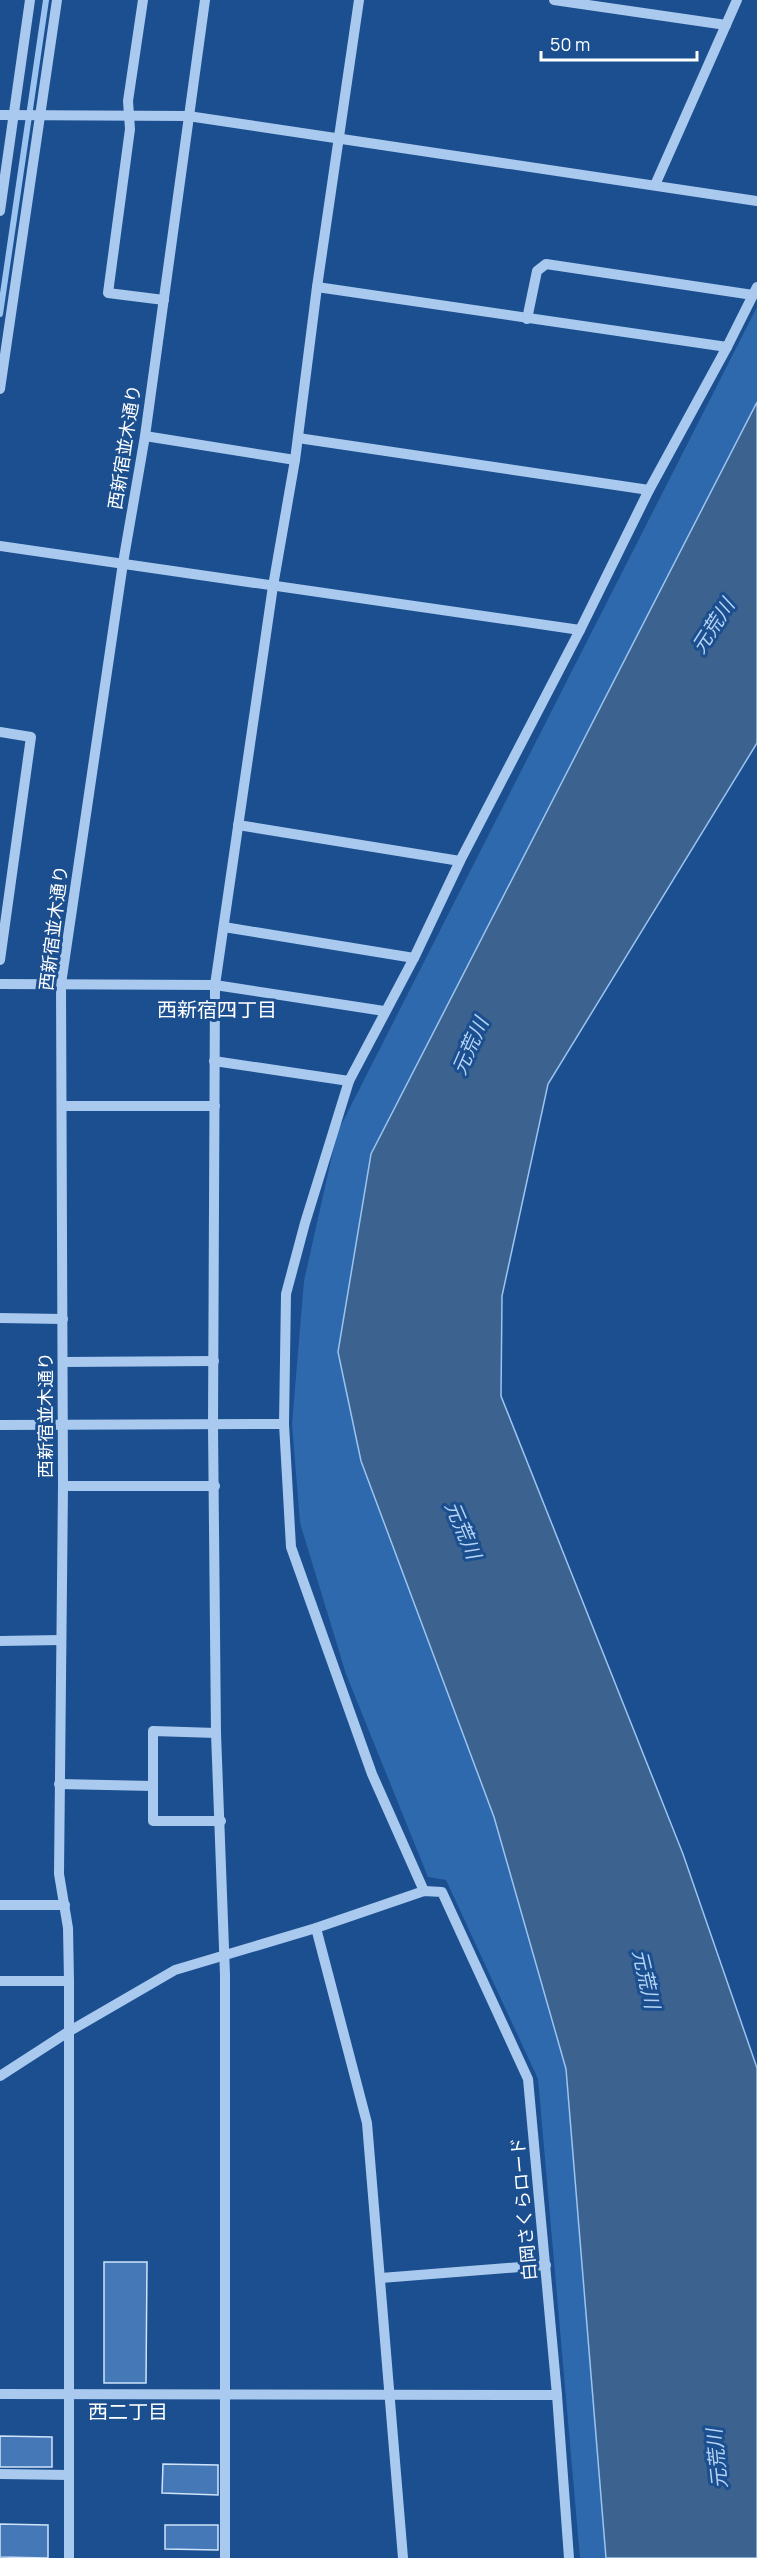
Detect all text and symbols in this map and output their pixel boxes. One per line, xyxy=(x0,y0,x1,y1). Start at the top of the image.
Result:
scale bar xyxy=(541,24,697,62)
text: 50 m xyxy=(550,32,590,56)
street label: 西新宿並木通り xyxy=(102,383,146,511)
water label: 元荒川 xyxy=(685,592,741,658)
street label: 西新宿並木通り xyxy=(33,864,73,992)
district label: 西新宿四丁目 xyxy=(157,996,277,1023)
water label: 元荒川 xyxy=(445,1011,495,1079)
street label: 西新宿並木通り xyxy=(33,1352,57,1478)
water label: 元荒川 xyxy=(439,1497,488,1565)
water label: 元荒川 xyxy=(627,1947,667,2013)
street label: 白岡さくらロード xyxy=(505,2136,541,2282)
district label: 西二丁目 xyxy=(88,2398,168,2425)
water label: 元荒川 xyxy=(700,2426,733,2490)

